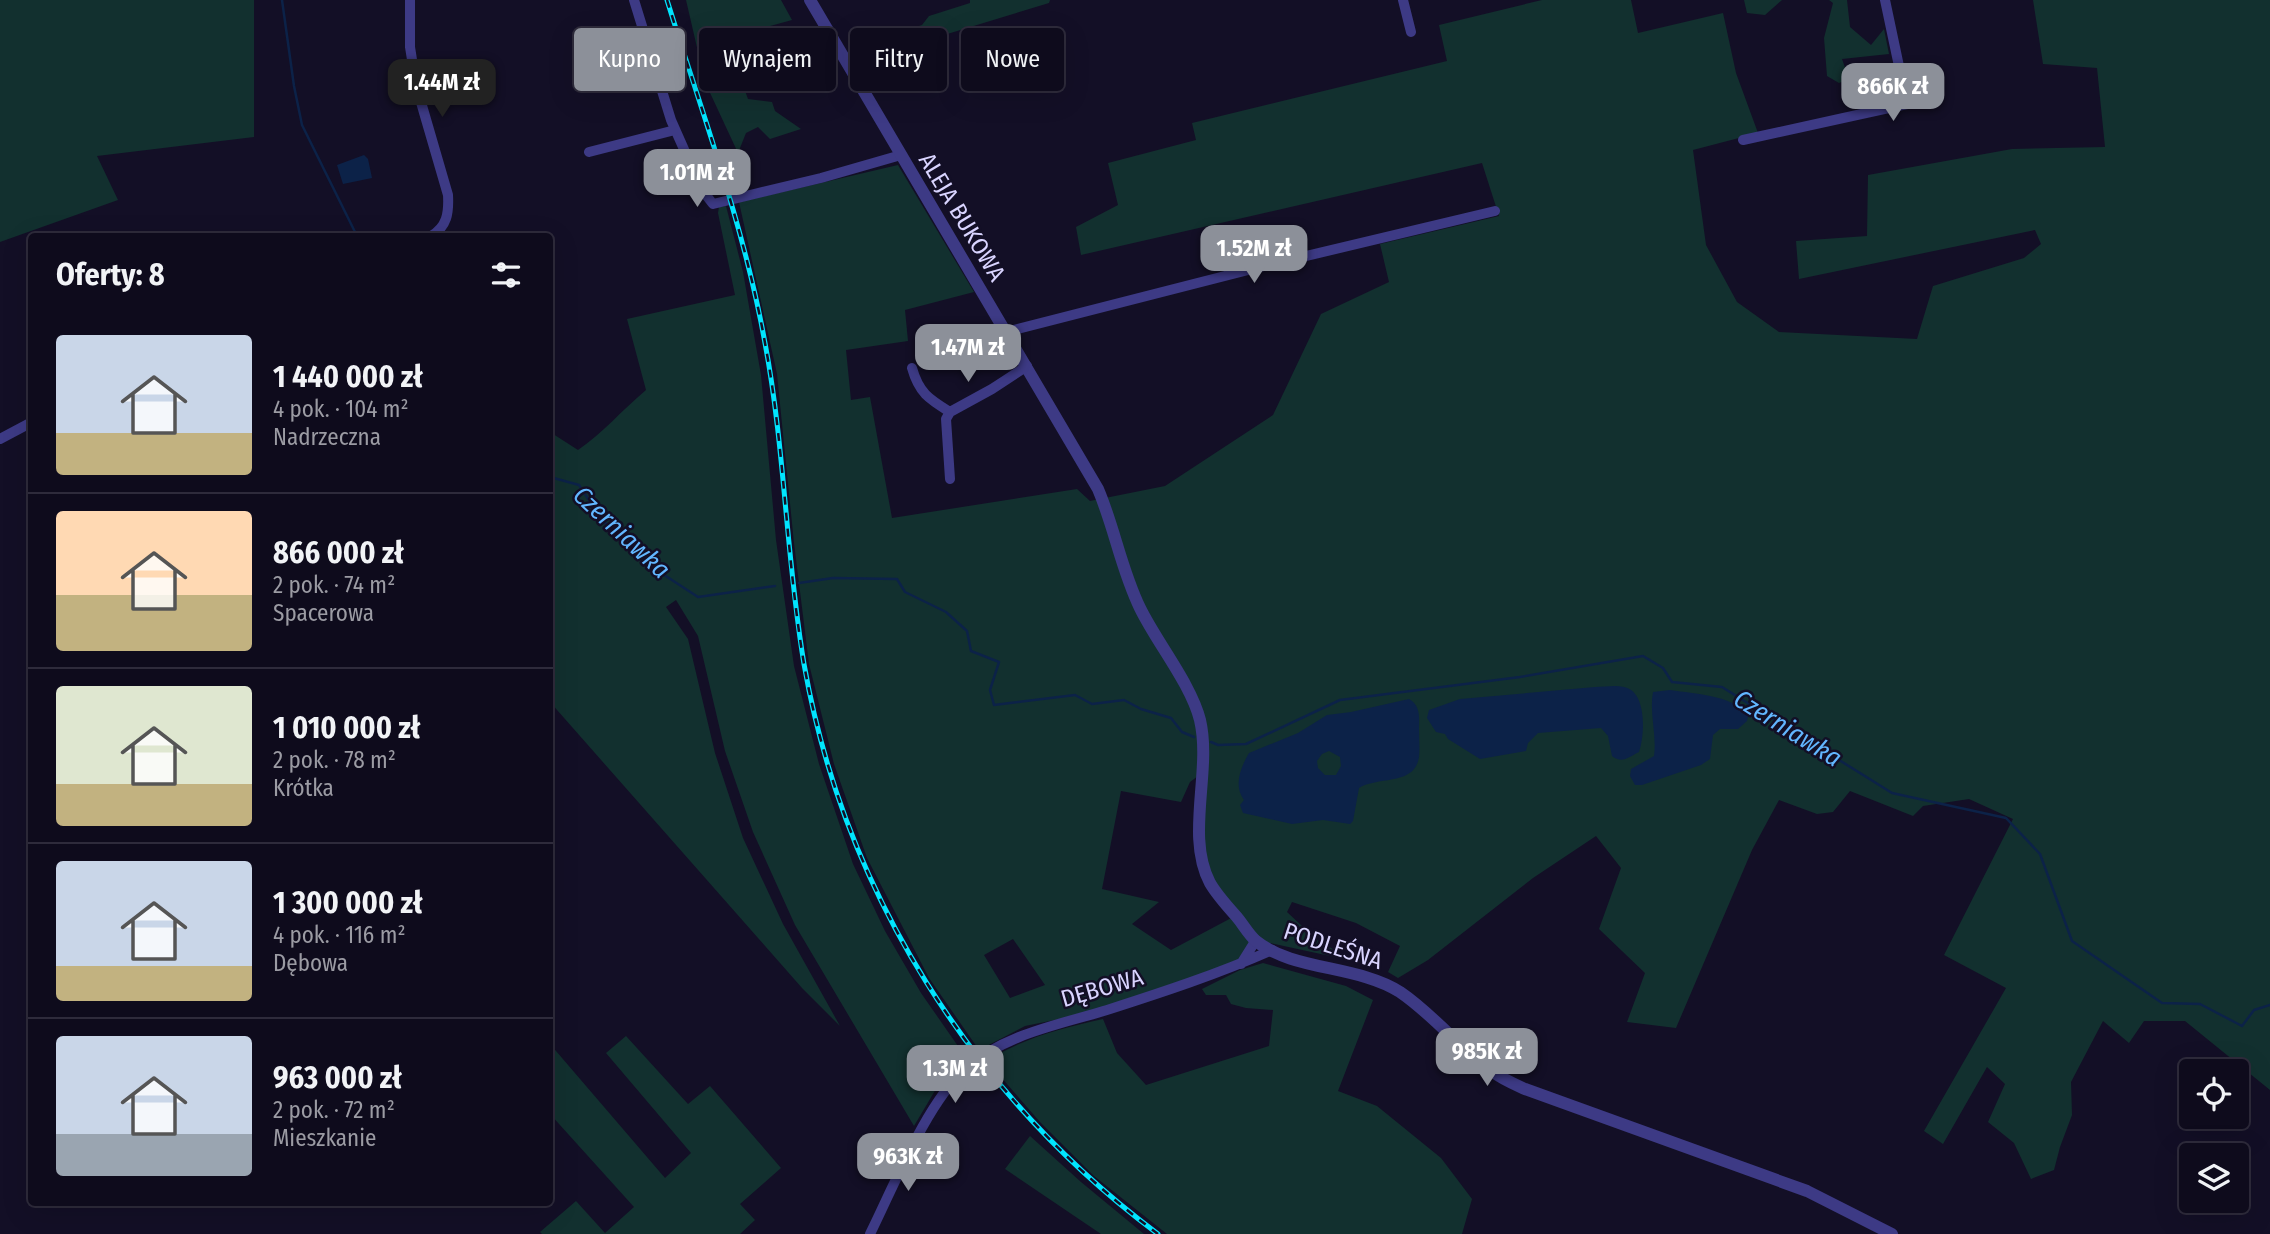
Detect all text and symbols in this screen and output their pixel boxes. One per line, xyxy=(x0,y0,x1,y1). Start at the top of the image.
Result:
chip: Kupno xyxy=(574,28,685,91)
chip: Wynajem xyxy=(699,28,836,91)
chip: Filtry xyxy=(850,28,947,91)
chip: Nowe xyxy=(961,28,1064,91)
pin: 1.44M zł xyxy=(370,60,514,119)
pin: 866K zł xyxy=(1828,64,1958,123)
text: 1.44M zł xyxy=(404,68,480,96)
text: 866K zł xyxy=(1857,72,1929,100)
street label: ALEJA BUKOWA xyxy=(913,148,1011,286)
pin: 1.01M zł xyxy=(625,150,769,209)
text: 1.01M zł xyxy=(660,158,734,186)
pin: 1.52M zł xyxy=(1182,226,1326,285)
text: 1.52M zł xyxy=(1216,234,1292,262)
icon: filters xyxy=(487,256,525,294)
text: Oferty: 8 xyxy=(56,257,165,293)
pin: 1.47M zł xyxy=(896,324,1040,384)
text: 1.47M zł xyxy=(931,333,1005,361)
text: 1 440 000 zł xyxy=(273,359,423,395)
icon: home xyxy=(112,363,196,447)
text: 4 pok. · 104 m² xyxy=(273,395,409,423)
text: Nadrzeczna xyxy=(273,423,381,451)
water label: Czerniawka xyxy=(567,480,677,585)
text: 866 000 zł xyxy=(273,535,404,571)
icon: home xyxy=(112,539,196,623)
text: 2 pok. · 74 m² xyxy=(273,571,395,599)
text: Spacerowa xyxy=(273,599,374,627)
water label: Czerniawka xyxy=(1728,683,1847,774)
text: 1 010 000 zł xyxy=(273,710,420,746)
icon: home xyxy=(112,714,196,798)
text: 2 pok. · 78 m² xyxy=(273,746,396,774)
text: Krótka xyxy=(273,774,334,802)
text: 1 300 000 zł xyxy=(273,885,423,921)
icon: home xyxy=(112,889,196,973)
street label: PODLEŚNA xyxy=(1280,916,1387,975)
text: 4 pok. · 116 m² xyxy=(273,921,406,949)
text: Dębowa xyxy=(273,949,348,977)
street label: DĘBOWA xyxy=(1058,963,1147,1013)
pin: 985K zł xyxy=(1422,1028,1552,1088)
text: 985K zł xyxy=(1452,1037,1522,1065)
pin: 1.3M zł xyxy=(890,1046,1020,1105)
text: 1.3M zł xyxy=(923,1054,987,1082)
map controls xyxy=(2179,1059,2249,1213)
button: locate xyxy=(2179,1059,2249,1129)
text: 963 000 zł xyxy=(273,1060,402,1096)
icon: home xyxy=(112,1064,196,1148)
text: 2 pok. · 72 m² xyxy=(273,1096,395,1124)
text: Mieszkanie xyxy=(273,1124,376,1152)
pin: 963K zł xyxy=(843,1134,973,1193)
text: 963K zł xyxy=(873,1142,943,1170)
button: layers xyxy=(2179,1143,2249,1213)

